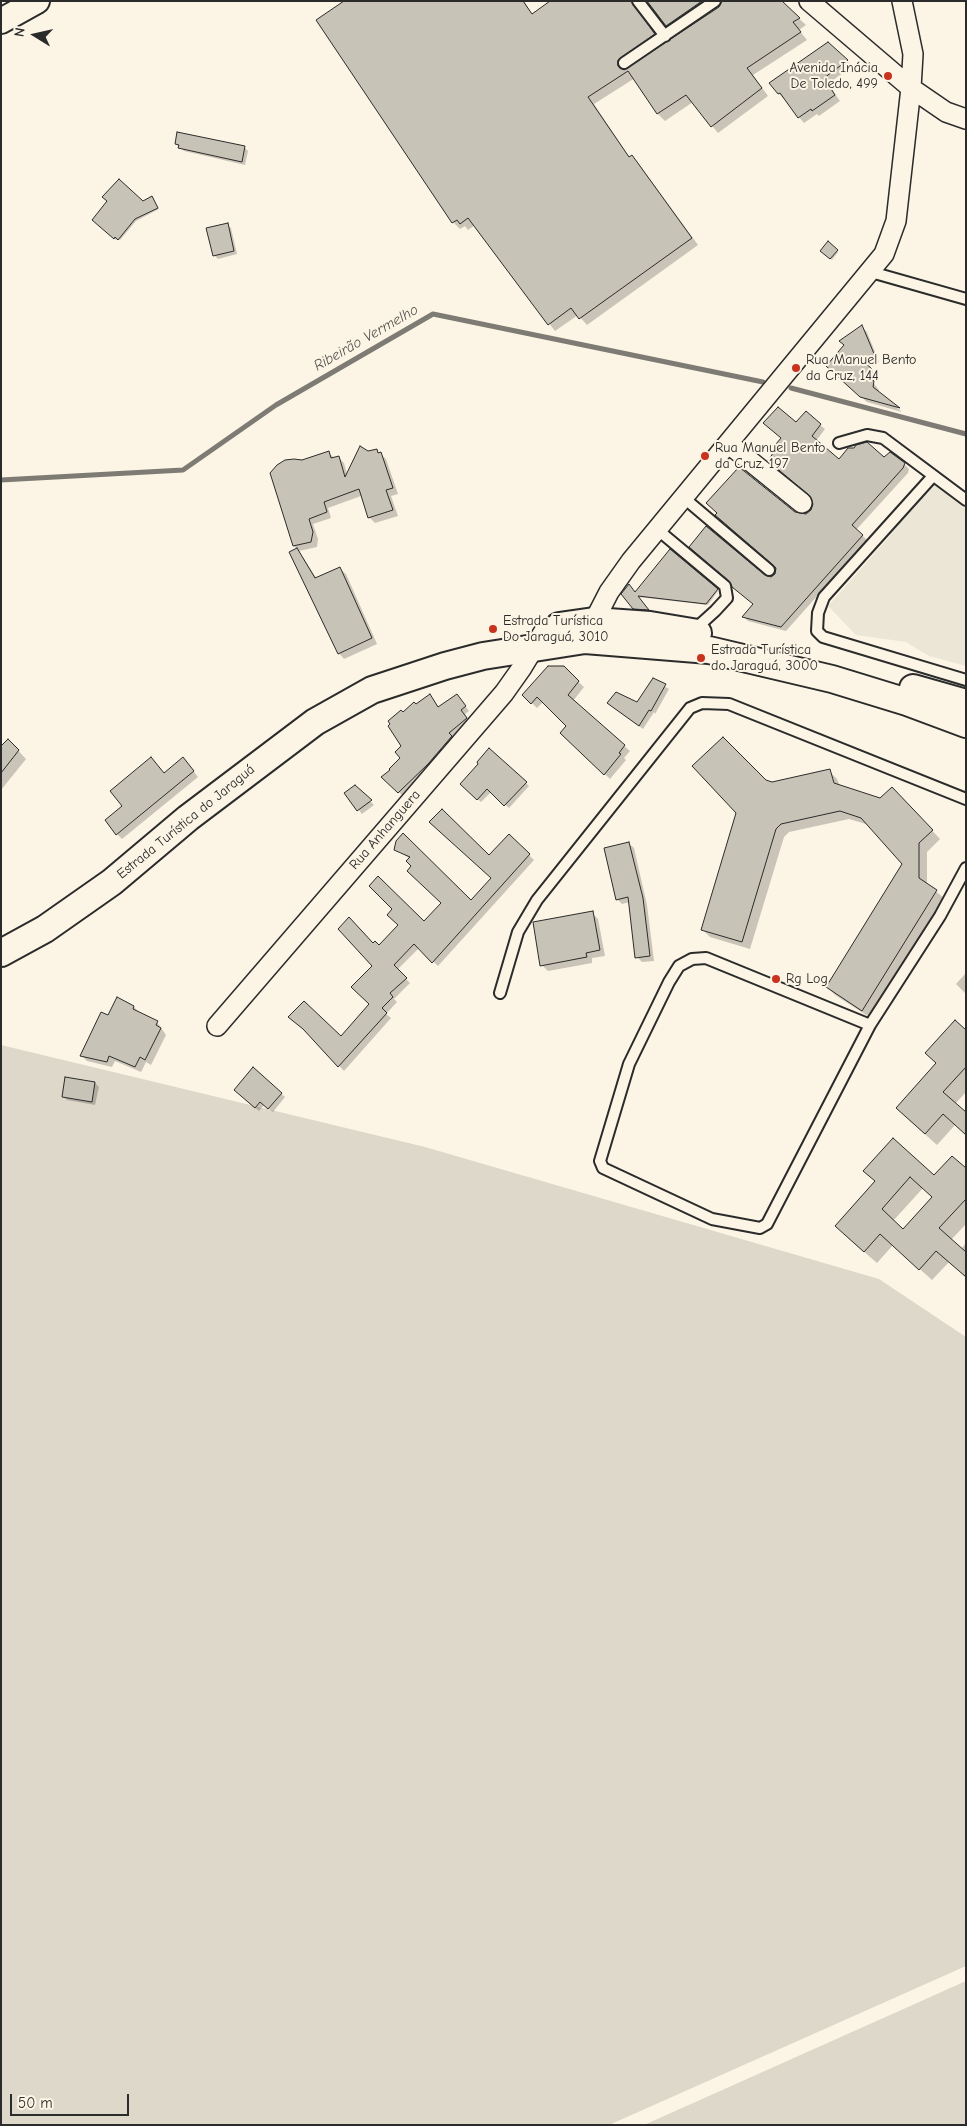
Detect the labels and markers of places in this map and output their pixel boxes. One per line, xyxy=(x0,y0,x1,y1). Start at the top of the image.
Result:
place label: Avenida Inácia De Toledo, 499 xyxy=(789,60,878,92)
marker: Avenida Inácia De Toledo, 499 xyxy=(882,70,894,82)
place label: Rua Manuel Bento da Cruz, 144 xyxy=(806,352,916,384)
marker: Rua Manuel Bento da Cruz, 144 xyxy=(790,362,802,374)
place label: Rua Manuel Bento da Cruz, 197 xyxy=(715,440,825,472)
marker: Rua Manuel Bento da Cruz, 197 xyxy=(699,450,711,462)
place label: Estrada Turística Do Jaraguá, 3010 xyxy=(503,613,608,646)
marker: Estrada Turística Do Jaraguá, 3010 xyxy=(487,623,499,635)
place label: Estrada Turística do Jaraguá, 3000 xyxy=(711,642,818,674)
marker: Estrada Turística do Jaraguá, 3000 xyxy=(695,652,707,664)
place label: Rg Log xyxy=(786,971,828,987)
marker: Rg Log xyxy=(770,973,782,985)

